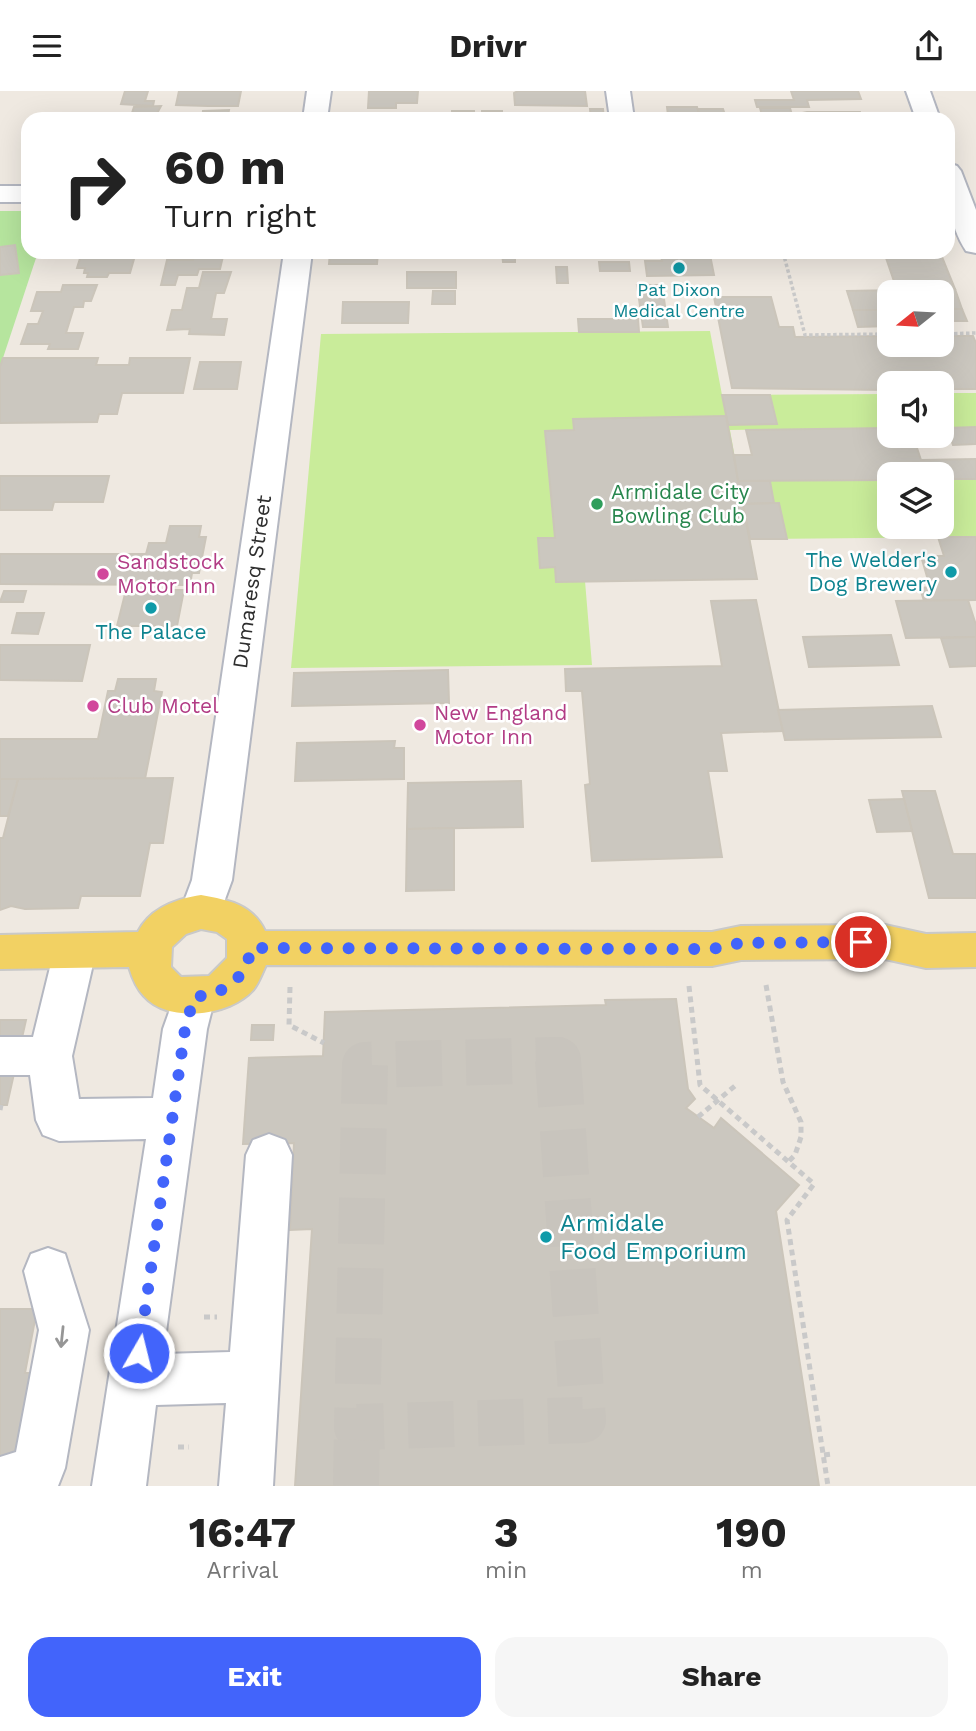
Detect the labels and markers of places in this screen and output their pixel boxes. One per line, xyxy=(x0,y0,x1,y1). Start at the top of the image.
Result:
marker: Pat Dixon Medical Centre xyxy=(671,260,687,276)
place label: Pat Dixon Medical Centre xyxy=(613,279,745,321)
place label: Armidale City Bowling Club xyxy=(611,479,750,528)
marker: Armidale City Bowling Club xyxy=(589,496,605,512)
place label: The Welder's Dog Brewery xyxy=(805,547,937,596)
place label: Sandstock Motor Inn xyxy=(117,549,225,598)
marker: The Welder's Dog Brewery xyxy=(943,564,959,580)
marker: Sandstock Motor Inn xyxy=(95,566,111,582)
marker: The Palace xyxy=(143,600,159,616)
place label: The Palace xyxy=(95,619,207,644)
place label: Club Motel xyxy=(107,693,219,718)
marker: Club Motel xyxy=(85,698,101,714)
place label: New England Motor Inn xyxy=(434,700,567,749)
marker: New England Motor Inn xyxy=(412,717,428,733)
pin xyxy=(831,912,891,972)
place label: Armidale Food Emporium xyxy=(560,1209,747,1265)
marker: Armidale Food Emporium xyxy=(538,1229,554,1245)

